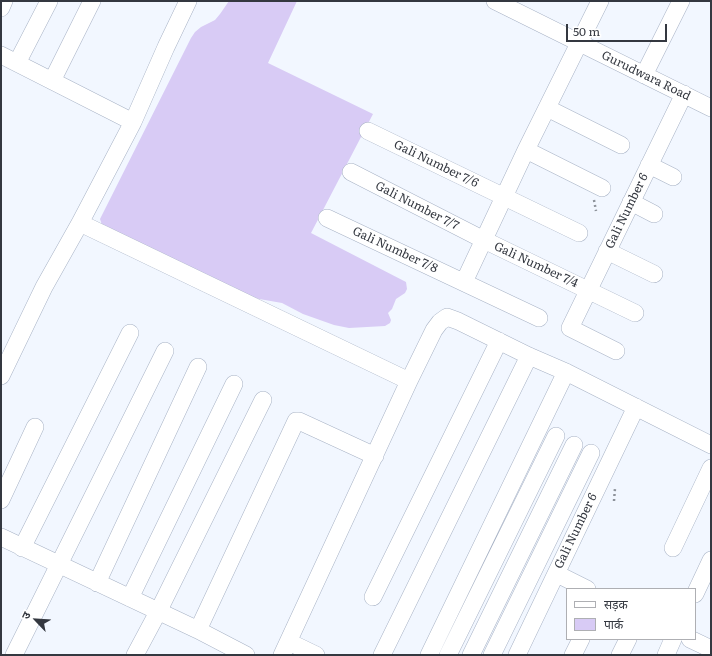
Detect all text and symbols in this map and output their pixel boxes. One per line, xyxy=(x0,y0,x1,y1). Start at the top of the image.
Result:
scale bar xyxy=(568,16,669,42)
text: 50 m xyxy=(573,22,600,40)
street label: Gurudwara Road xyxy=(599,48,693,104)
street label: Gali Number 7/6 xyxy=(391,137,481,191)
street label: Gali Number 6 xyxy=(603,171,651,251)
street label: Gali Number 7/7 xyxy=(373,179,461,233)
street label: Gali Number 7/8 xyxy=(350,224,440,276)
street label: Gali Number 7/4 xyxy=(492,239,580,291)
street label: Gali Number 6 xyxy=(552,491,600,571)
legend xyxy=(566,588,696,640)
text: सड़क xyxy=(604,595,628,613)
north arrow xyxy=(16,600,56,640)
text: उ xyxy=(17,609,34,621)
text: पार्क xyxy=(604,615,623,633)

